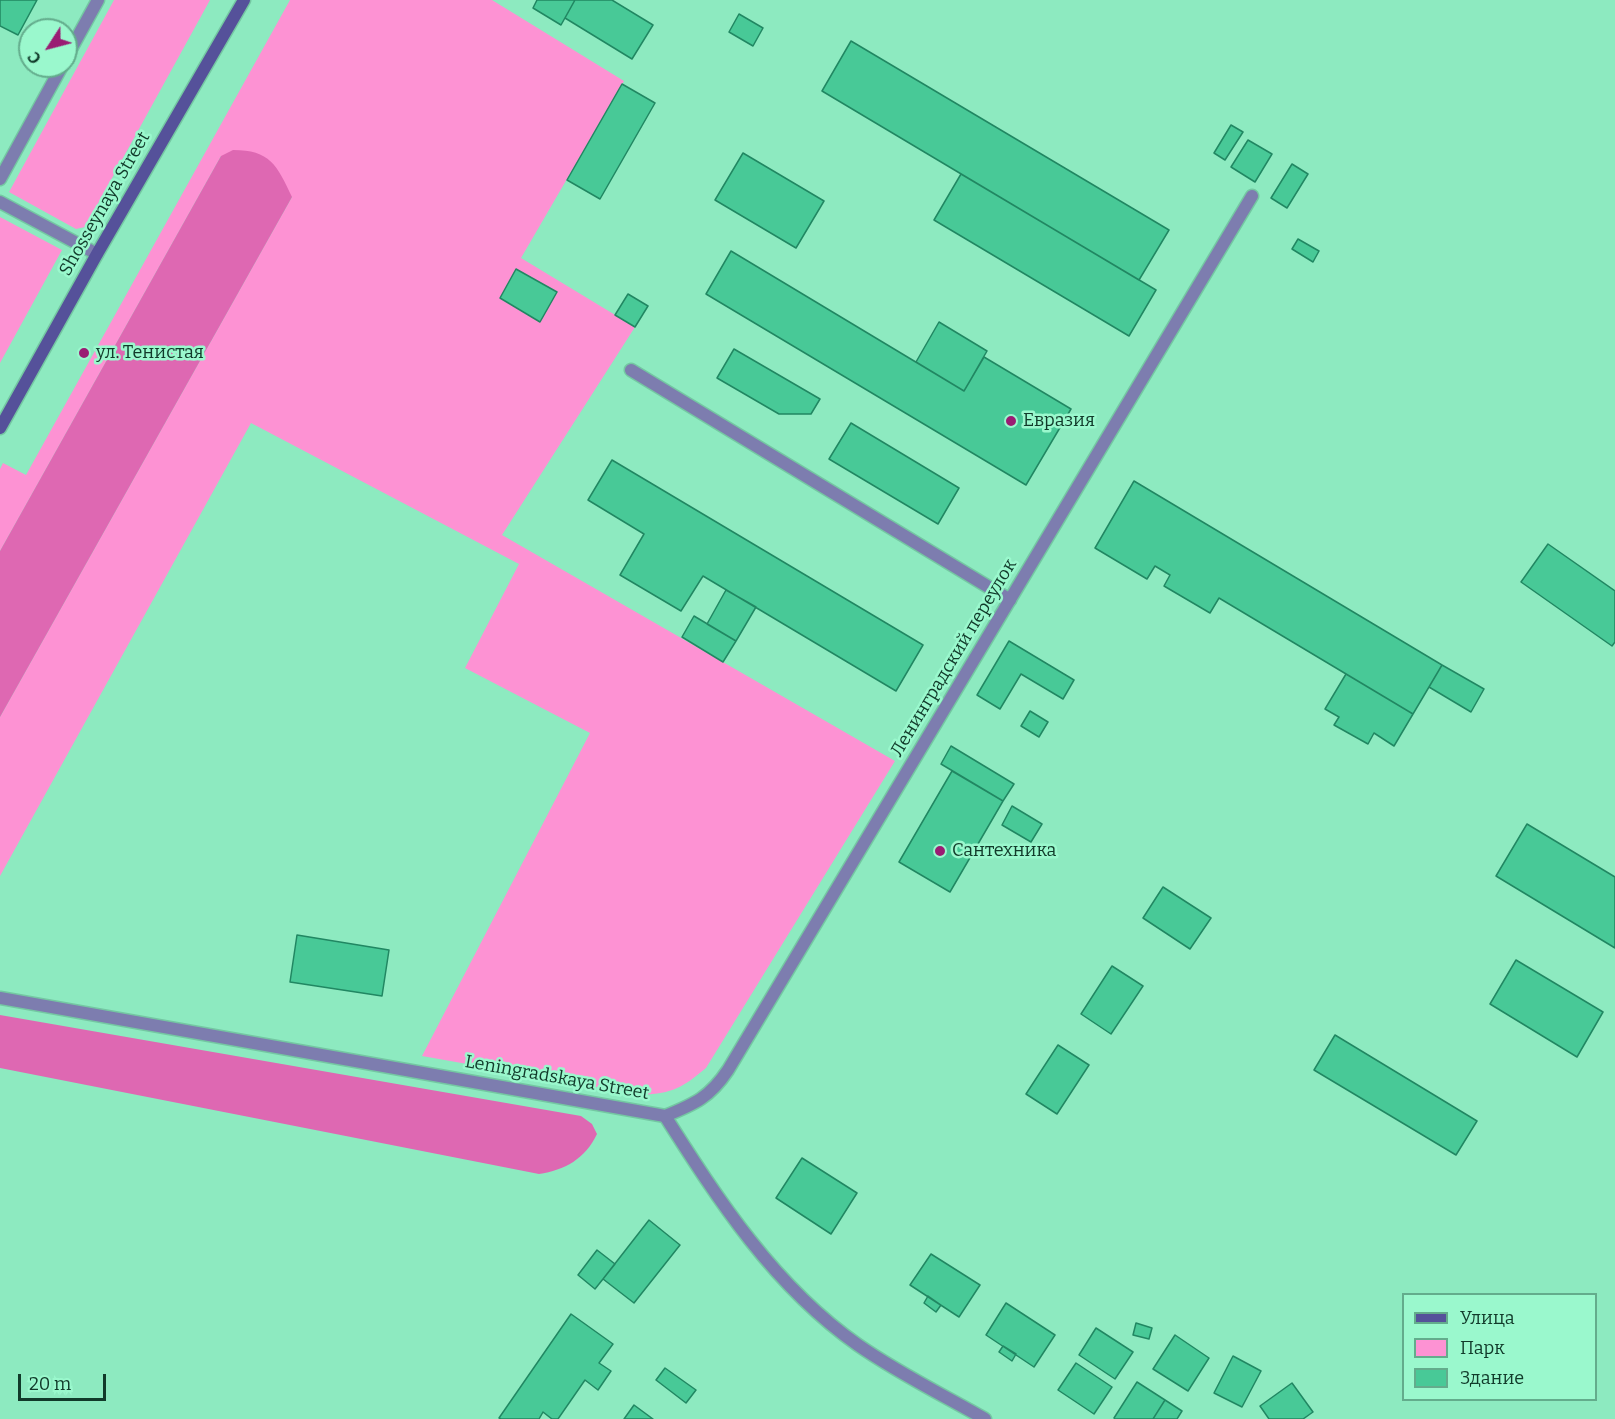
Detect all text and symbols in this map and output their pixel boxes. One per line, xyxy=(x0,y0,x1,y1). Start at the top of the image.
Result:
north arrow xyxy=(18,18,78,78)
text: С xyxy=(24,48,45,67)
street label: Shosseynaya Street xyxy=(55,128,155,280)
place label: ул. Тенистая xyxy=(96,342,204,364)
marker: ул. Тенистая xyxy=(77,346,91,360)
place label: Евразия xyxy=(1023,410,1095,432)
marker: Евразия xyxy=(1004,414,1018,428)
street label: Ленинградский переулок xyxy=(886,555,1022,761)
place label: Сантехника xyxy=(952,840,1056,862)
marker: Сантехника xyxy=(933,844,947,858)
street label: Leningradskaya Street xyxy=(463,1051,651,1105)
legend xyxy=(1402,1293,1597,1401)
text: Улица xyxy=(1460,1307,1515,1329)
text: Парк xyxy=(1460,1337,1505,1359)
scale bar xyxy=(21,1362,110,1400)
text: Здание xyxy=(1460,1367,1524,1389)
text: 20 m xyxy=(29,1373,71,1395)

